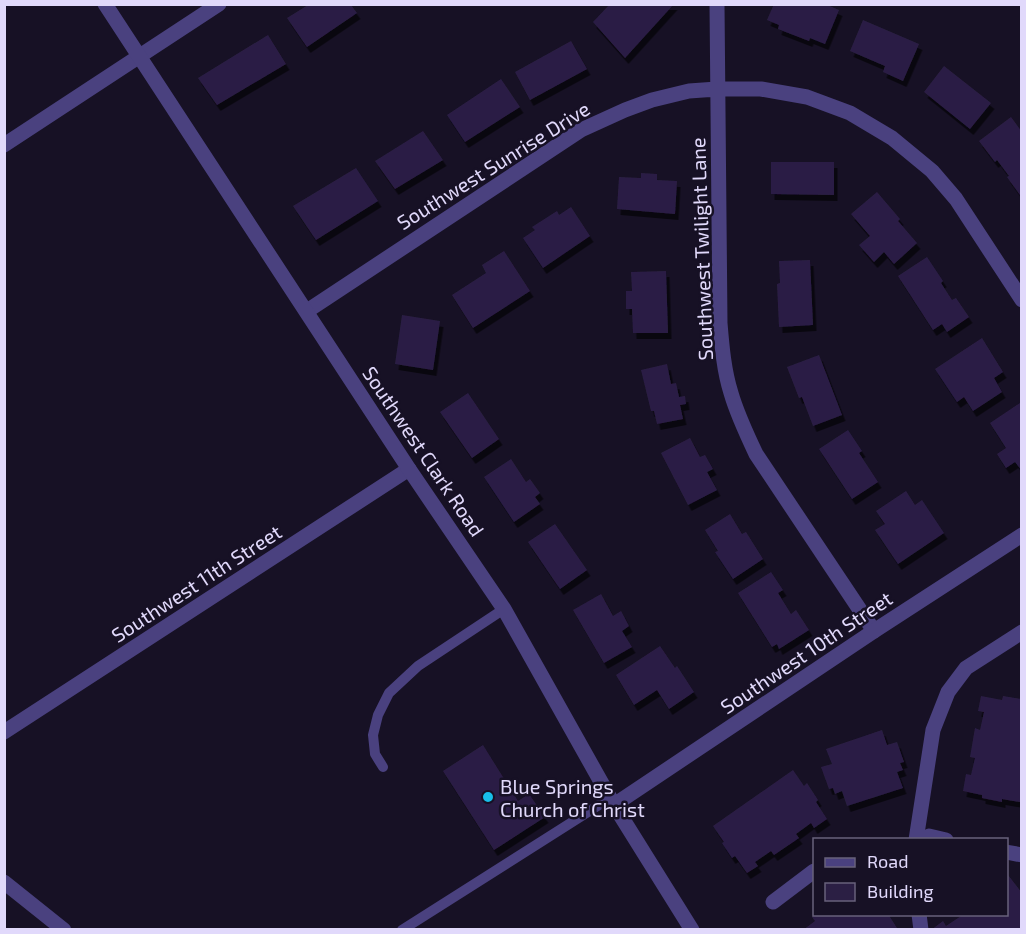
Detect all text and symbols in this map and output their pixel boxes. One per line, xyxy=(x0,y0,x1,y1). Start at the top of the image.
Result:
street label: Southwest Sunrise Drive xyxy=(392,96,594,234)
street label: Southwest Twilight Lane xyxy=(685,137,717,361)
street label: Southwest Clark Road xyxy=(358,362,490,540)
street label: Southwest 11th Street xyxy=(107,519,286,647)
street label: Southwest 10th Street xyxy=(716,585,897,718)
place label: Blue Springs Church of Christ xyxy=(500,774,645,821)
marker: Blue Springs Church of Christ xyxy=(481,790,495,804)
legend xyxy=(813,838,1008,916)
text: Road xyxy=(867,850,908,872)
text: Building xyxy=(867,880,934,902)

